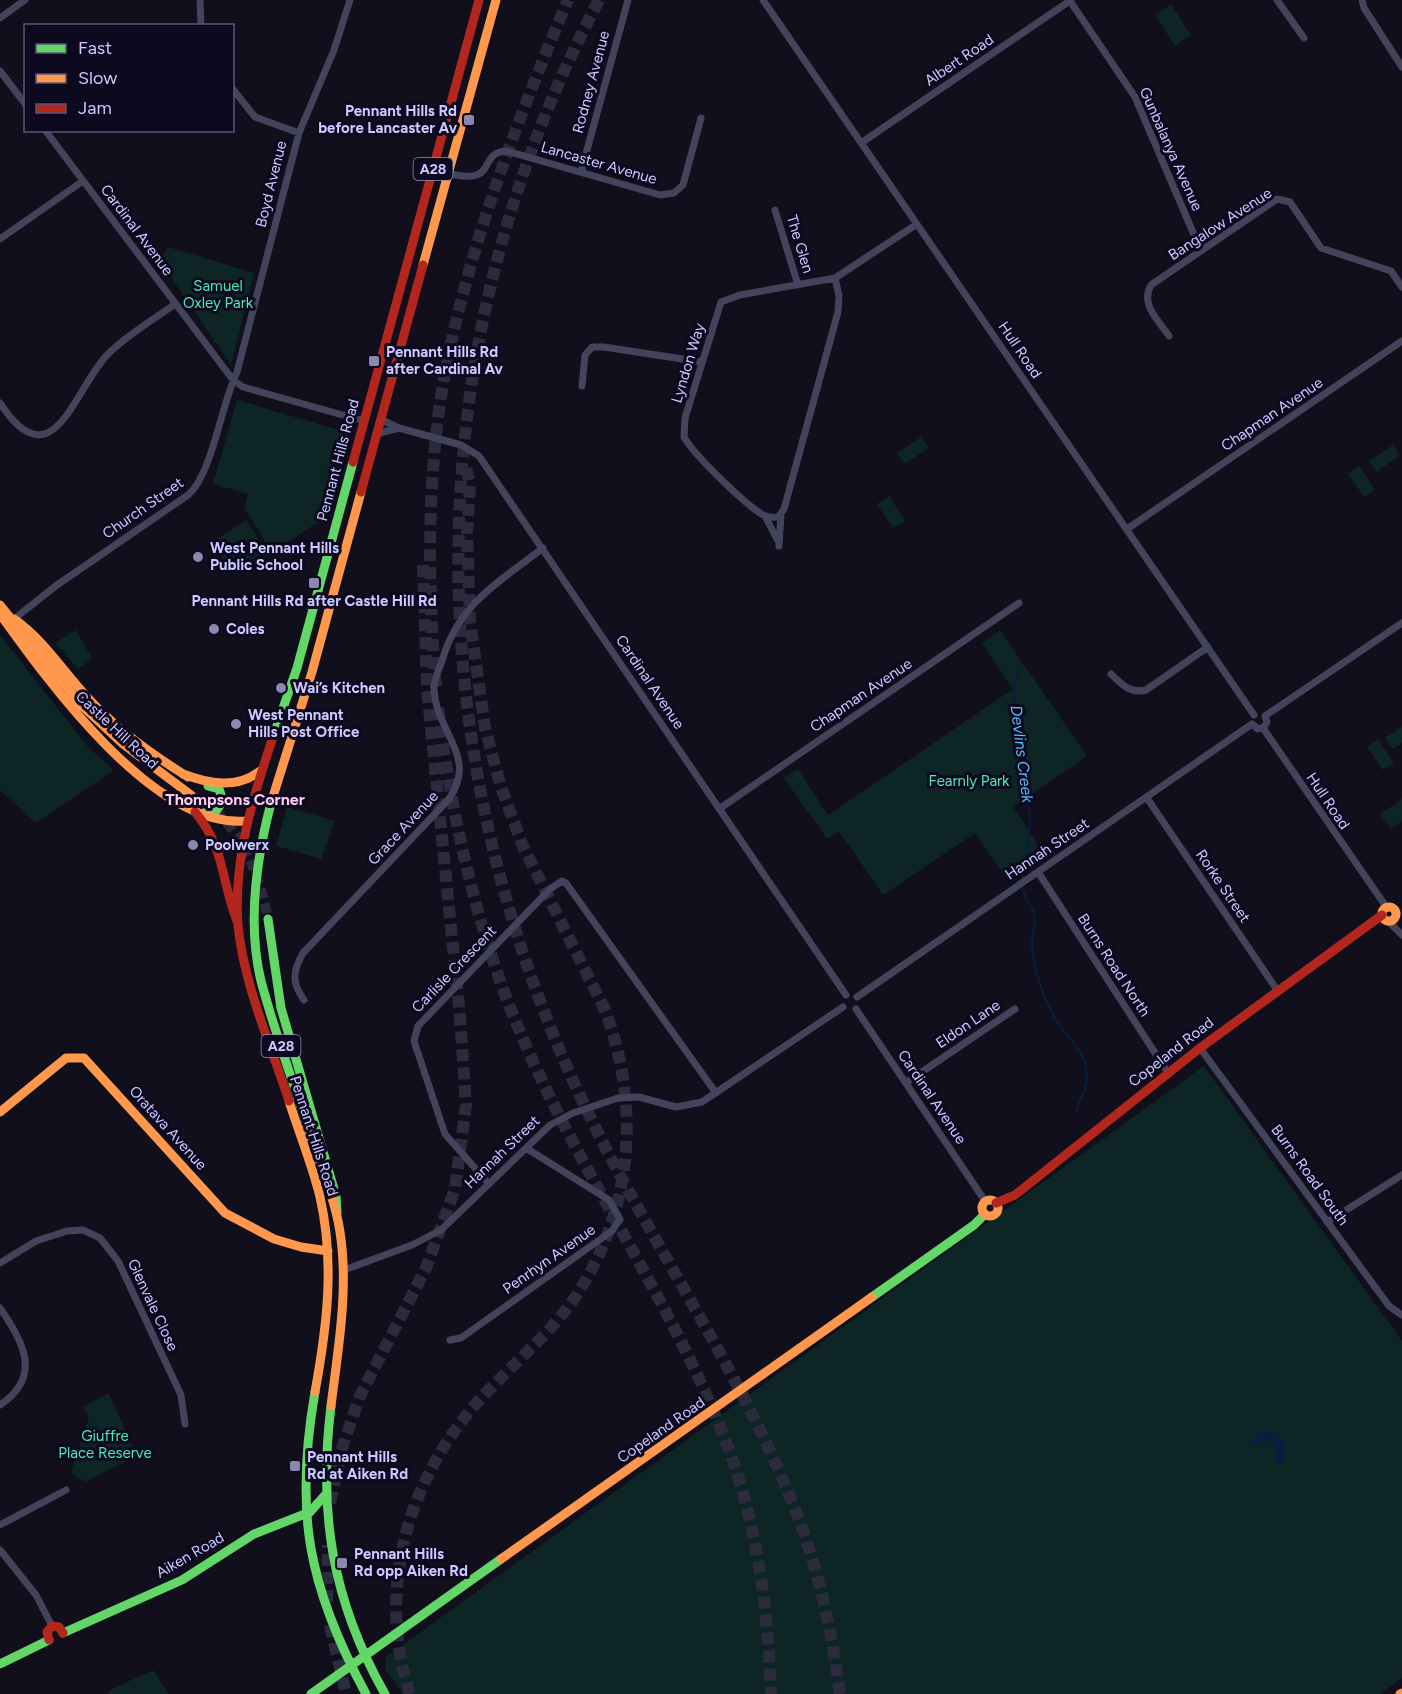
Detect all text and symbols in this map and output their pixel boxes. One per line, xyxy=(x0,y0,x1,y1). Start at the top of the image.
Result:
legend xyxy=(24,24,234,132)
street label: Rodney Avenue xyxy=(569,29,613,135)
street label: Albert Road xyxy=(921,30,997,90)
text: Fast xyxy=(78,37,112,59)
text: Slow xyxy=(78,67,117,89)
street label: Gunbalanya Avenue xyxy=(1136,84,1206,214)
text: Jam xyxy=(78,97,112,119)
place label: Pennant Hills Rd before Lancaster Av xyxy=(318,102,458,137)
marker: Pennant Hills Rd before Lancaster Av xyxy=(462,113,476,127)
street label: Lancaster Avenue xyxy=(539,138,659,188)
street label: Boyd Avenue xyxy=(252,139,290,229)
road number: A28 xyxy=(414,158,452,180)
street label: Cardinal Avenue xyxy=(97,181,177,279)
street label: Bangalow Avenue xyxy=(1165,184,1275,264)
street label: The Glen xyxy=(783,213,817,275)
park label: Samuel Oxley Park xyxy=(183,277,254,312)
street label: Hull Road xyxy=(995,318,1045,382)
street label: Lyndon Way xyxy=(667,321,709,405)
place label: Pennant Hills Rd after Cardinal Av xyxy=(386,343,504,378)
marker: Pennant Hills Rd after Cardinal Av xyxy=(367,354,381,368)
street label: Chapman Avenue xyxy=(1218,373,1326,455)
street label: Pennant Hills Road xyxy=(313,397,363,523)
street label: Church Street xyxy=(99,473,187,543)
place label: West Pennant Hills Public School xyxy=(210,539,339,574)
marker: West Pennant Hills Public School xyxy=(191,550,205,564)
marker: Pennant Hills Rd after Castle Hill Rd xyxy=(307,576,321,590)
place label: Pennant Hills Rd after Castle Hill Rd xyxy=(191,592,437,610)
place label: Coles xyxy=(226,620,265,638)
marker: Coles xyxy=(207,622,221,636)
street label: Cardinal Avenue xyxy=(612,632,688,732)
street label: Chapman Avenue xyxy=(807,654,915,736)
place label: Wai’s Kitchen xyxy=(293,679,385,697)
marker: Wai’s Kitchen xyxy=(274,681,288,695)
street label: Castle Hill Road xyxy=(72,687,162,773)
water label: Devlins Creek xyxy=(1007,704,1038,805)
place label: West Pennant Hills Post Office xyxy=(248,706,360,741)
marker: West Pennant Hills Post Office xyxy=(229,717,243,731)
street label: Hull Road xyxy=(1303,769,1353,833)
park label: Fearnly Park xyxy=(929,772,1010,790)
street label: Grace Avenue xyxy=(364,787,442,869)
district label: Thompsons Corner xyxy=(165,790,305,809)
street label: Hannah Street xyxy=(1002,814,1093,884)
place label: Poolwerx xyxy=(205,836,269,854)
marker: Poolwerx xyxy=(186,838,200,852)
street label: Rorke Street xyxy=(1192,846,1254,926)
street label: Burns Road North xyxy=(1074,910,1154,1020)
street label: Carlisle Crescent xyxy=(408,922,500,1016)
street label: Eldon Lane xyxy=(932,996,1004,1052)
street label: Copeland Road xyxy=(1125,1013,1217,1091)
road number: A28 xyxy=(262,1035,300,1057)
street label: Cardinal Avenue xyxy=(894,1047,970,1147)
street label: Pennant Hills Road xyxy=(286,1074,342,1198)
street label: Oratava Avenue xyxy=(125,1082,211,1174)
street label: Hannah Street xyxy=(461,1111,544,1192)
street label: Burns Road South xyxy=(1267,1121,1353,1229)
street label: Penrhyn Avenue xyxy=(499,1220,599,1298)
street label: Glenvale Close xyxy=(124,1256,182,1354)
street label: Copeland Road xyxy=(614,1393,708,1467)
park label: Giuffre Place Reserve xyxy=(58,1427,152,1462)
place label: Pennant Hills Rd at Aiken Rd xyxy=(307,1448,408,1483)
marker: Pennant Hills Rd at Aiken Rd xyxy=(288,1459,302,1473)
street label: Aiken Road xyxy=(153,1528,227,1582)
place label: Pennant Hills Rd opp Aiken Rd xyxy=(354,1545,468,1580)
marker: Pennant Hills Rd opp Aiken Rd xyxy=(335,1556,349,1570)

